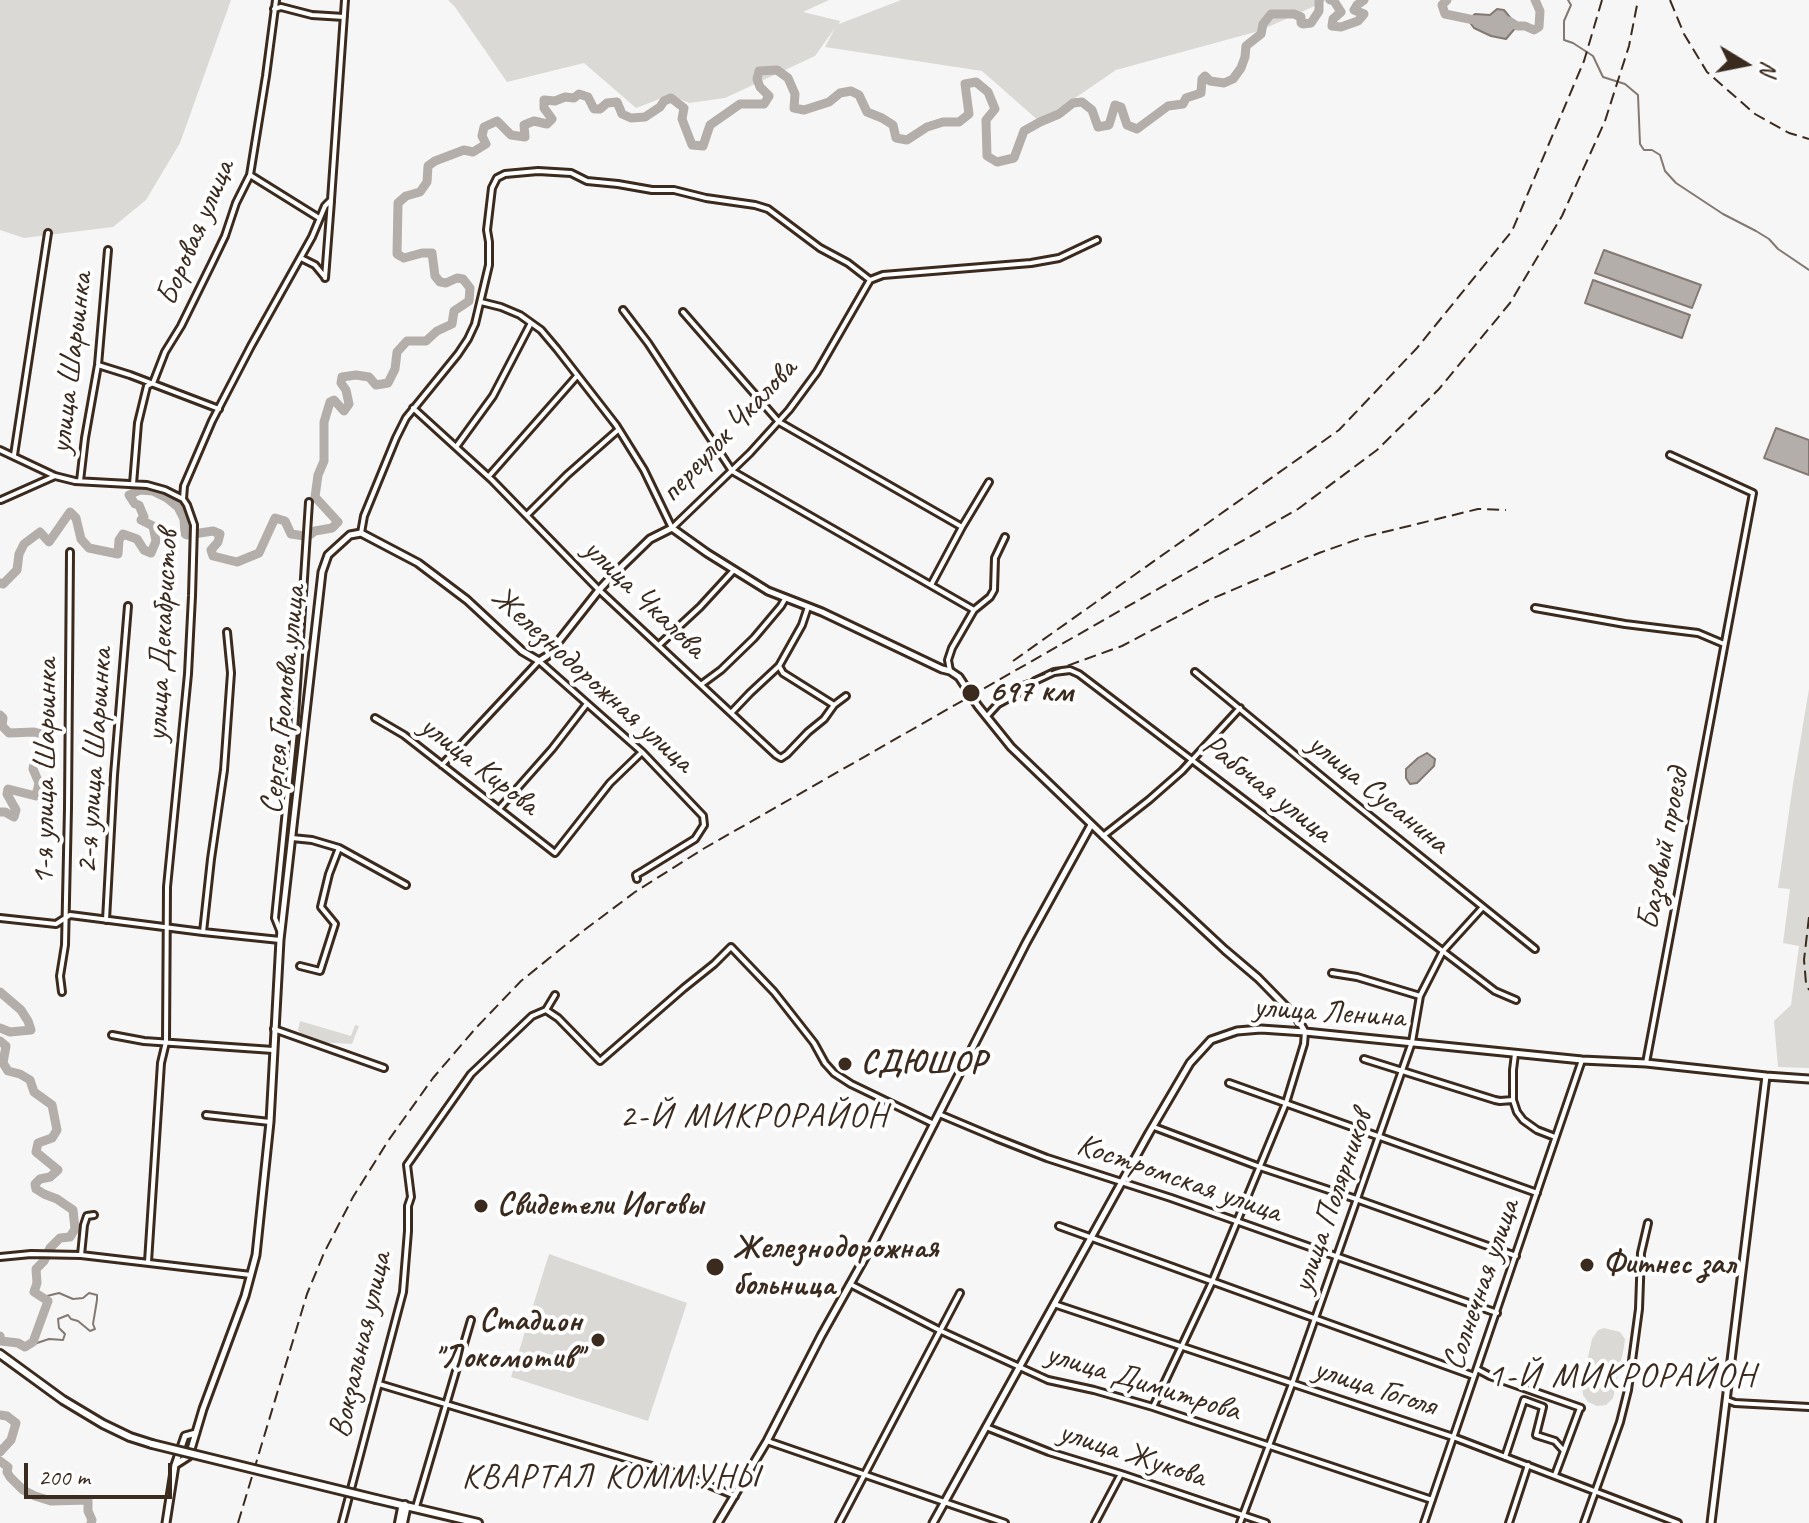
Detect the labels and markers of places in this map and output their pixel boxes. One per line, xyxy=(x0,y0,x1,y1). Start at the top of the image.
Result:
place label: 697 км xyxy=(989,674,1073,712)
marker: 697 км xyxy=(960,682,982,704)
place label: СДЮШОР xyxy=(861,1045,986,1083)
marker: СДЮШОР xyxy=(836,1055,854,1073)
place label: Свидетели Иоговы xyxy=(497,1187,703,1225)
marker: Свидетели Иоговы xyxy=(472,1197,490,1215)
place label: Железнодорожная больница xyxy=(733,1230,938,1305)
place label: Фитнес зал xyxy=(1603,1246,1736,1284)
marker: Железнодорожная больница xyxy=(704,1256,726,1278)
marker: Фитнес зал xyxy=(1578,1256,1596,1274)
place label: Стадион "Локомотив" xyxy=(434,1303,582,1378)
marker: Стадион "Локомотив" xyxy=(589,1331,607,1349)

